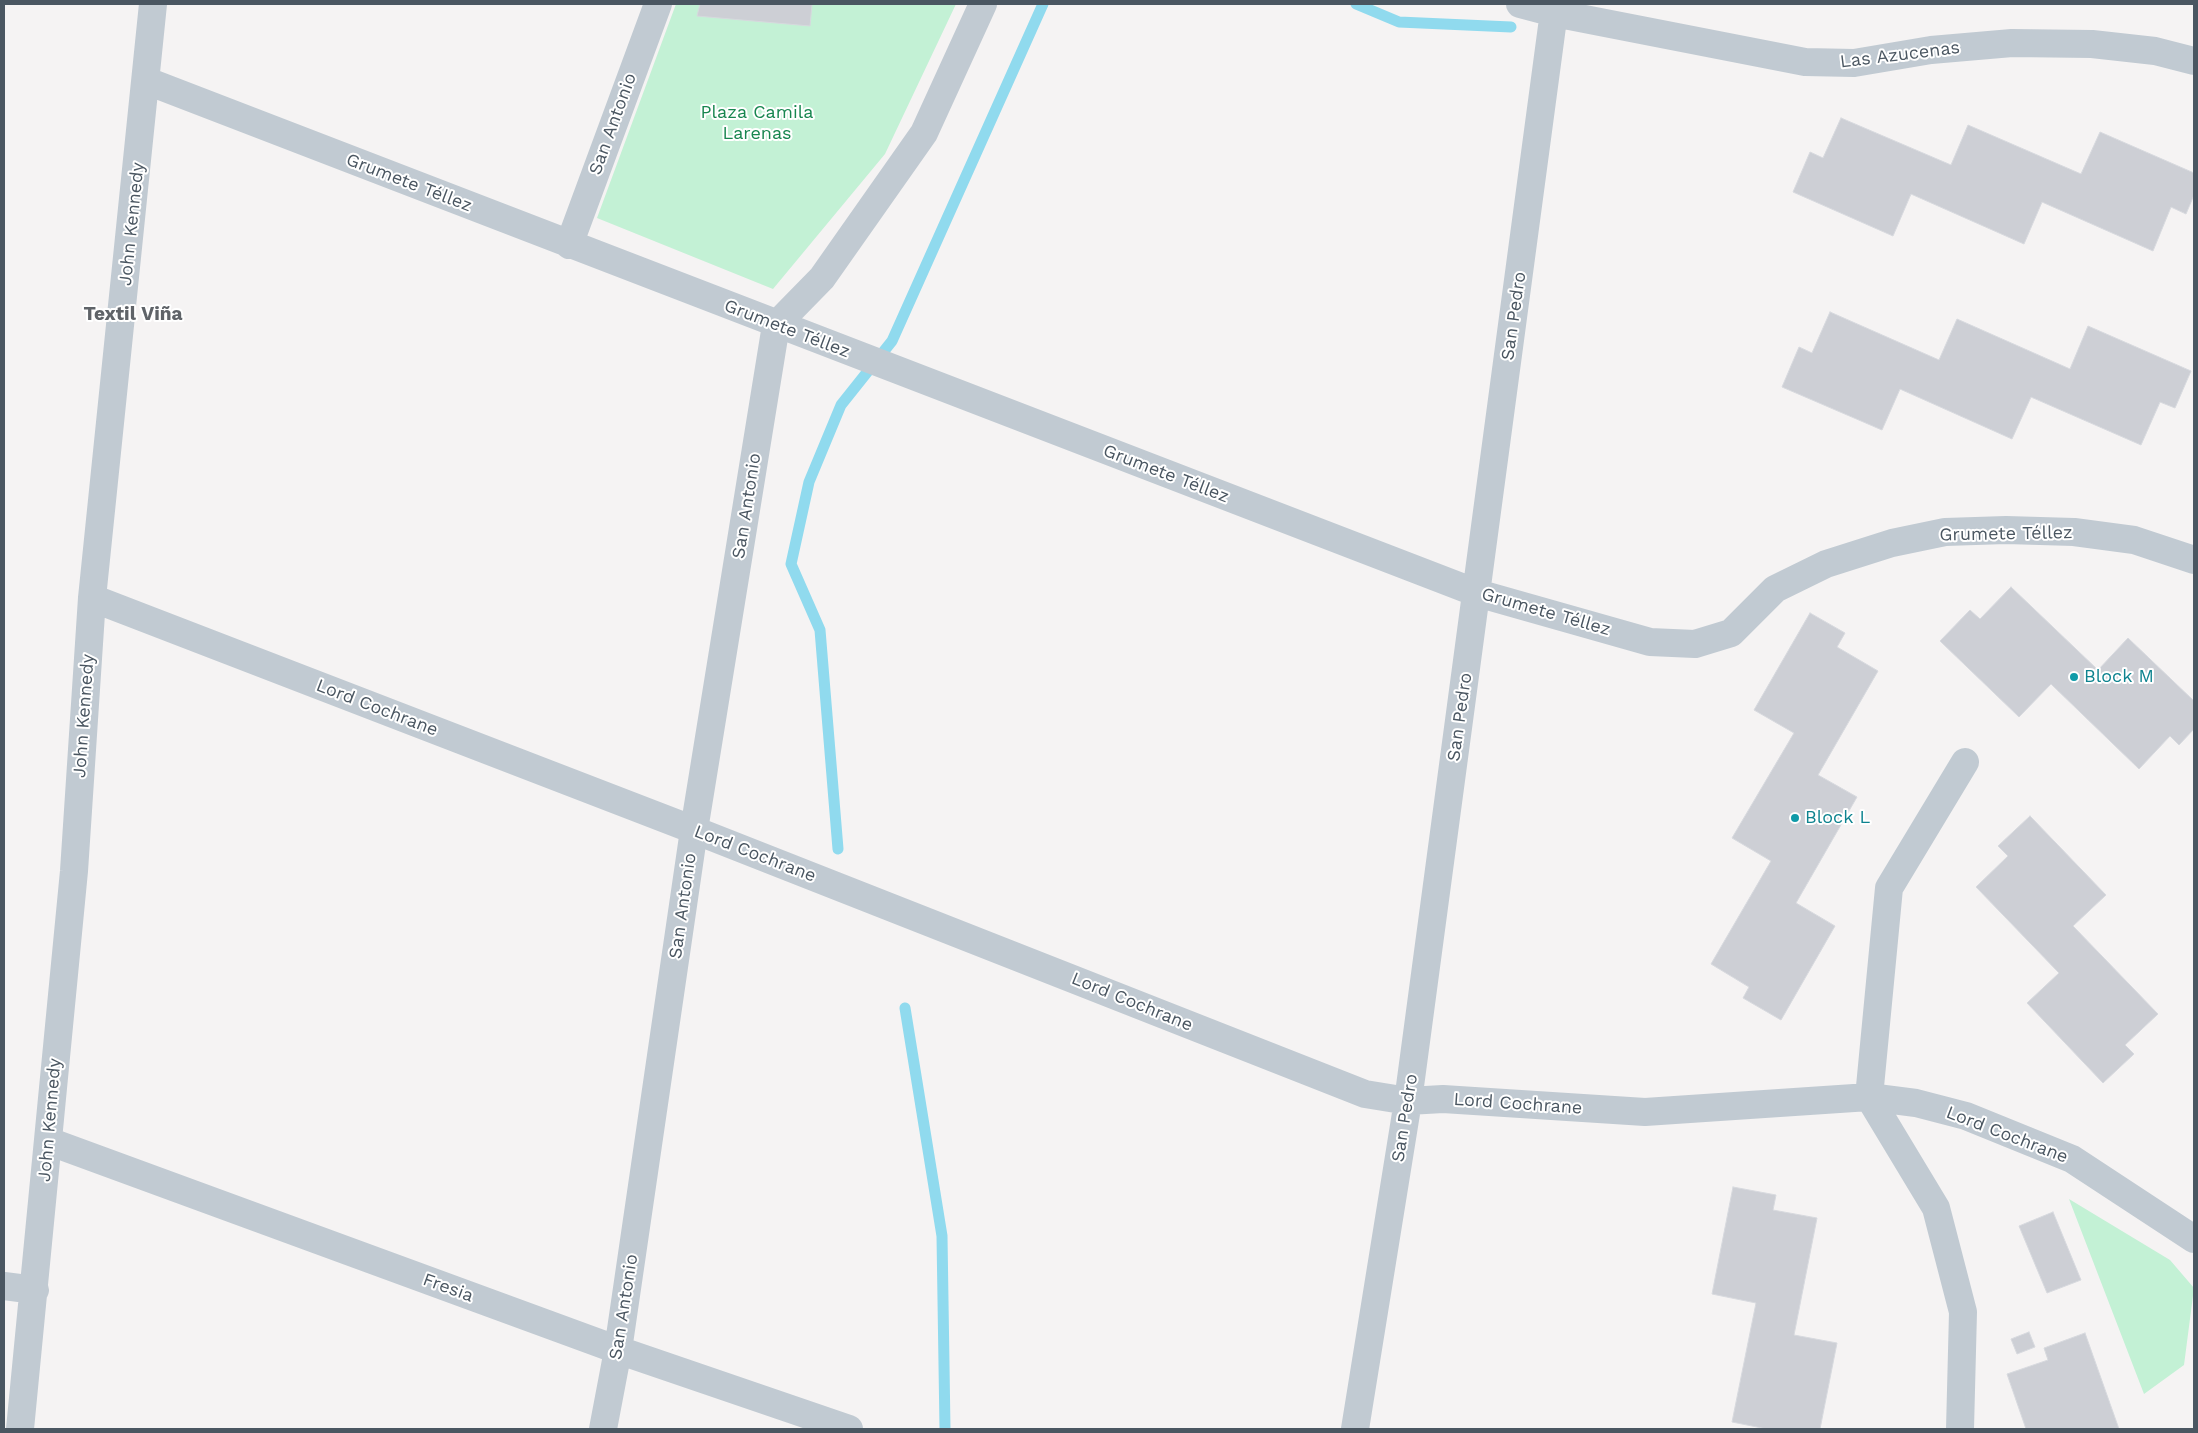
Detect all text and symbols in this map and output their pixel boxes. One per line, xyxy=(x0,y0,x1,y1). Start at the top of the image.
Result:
street label: Las Azucenas xyxy=(1839,37,1961,73)
street label: San Antonio xyxy=(585,70,641,178)
park label: Plaza Camila Larenas xyxy=(701,102,813,144)
street label: Grumete Téllez xyxy=(343,149,475,217)
street label: John Kennedy xyxy=(115,161,149,287)
street label: San Pedro xyxy=(1497,270,1531,362)
street label: Grumete Téllez xyxy=(721,295,853,363)
district label: Textil Viña xyxy=(83,303,183,325)
street label: Grumete Téllez xyxy=(1100,440,1232,508)
street label: San Antonio xyxy=(728,452,766,560)
street label: Grumete Téllez xyxy=(1939,522,2073,546)
street label: Grumete Téllez xyxy=(1479,583,1613,641)
street label: John Kennedy xyxy=(69,653,99,779)
place label: Block M xyxy=(2084,666,2154,688)
street label: San Pedro xyxy=(1443,671,1477,763)
marker: Block M xyxy=(2068,671,2080,683)
street label: Lord Cochrane xyxy=(313,675,441,741)
place label: Block L xyxy=(1805,807,1870,829)
marker: Block L xyxy=(1789,812,1801,824)
street label: Lord Cochrane xyxy=(691,821,819,887)
street label: San Antonio xyxy=(665,852,701,960)
street label: Lord Cochrane xyxy=(1068,968,1196,1036)
street label: John Kennedy xyxy=(34,1057,66,1183)
street label: San Pedro xyxy=(1387,1072,1423,1164)
street label: Lord Cochrane xyxy=(1453,1089,1583,1119)
street label: Lord Cochrane xyxy=(1943,1102,2071,1168)
street label: San Antonio xyxy=(605,1253,643,1361)
street label: Fresia xyxy=(420,1269,476,1307)

